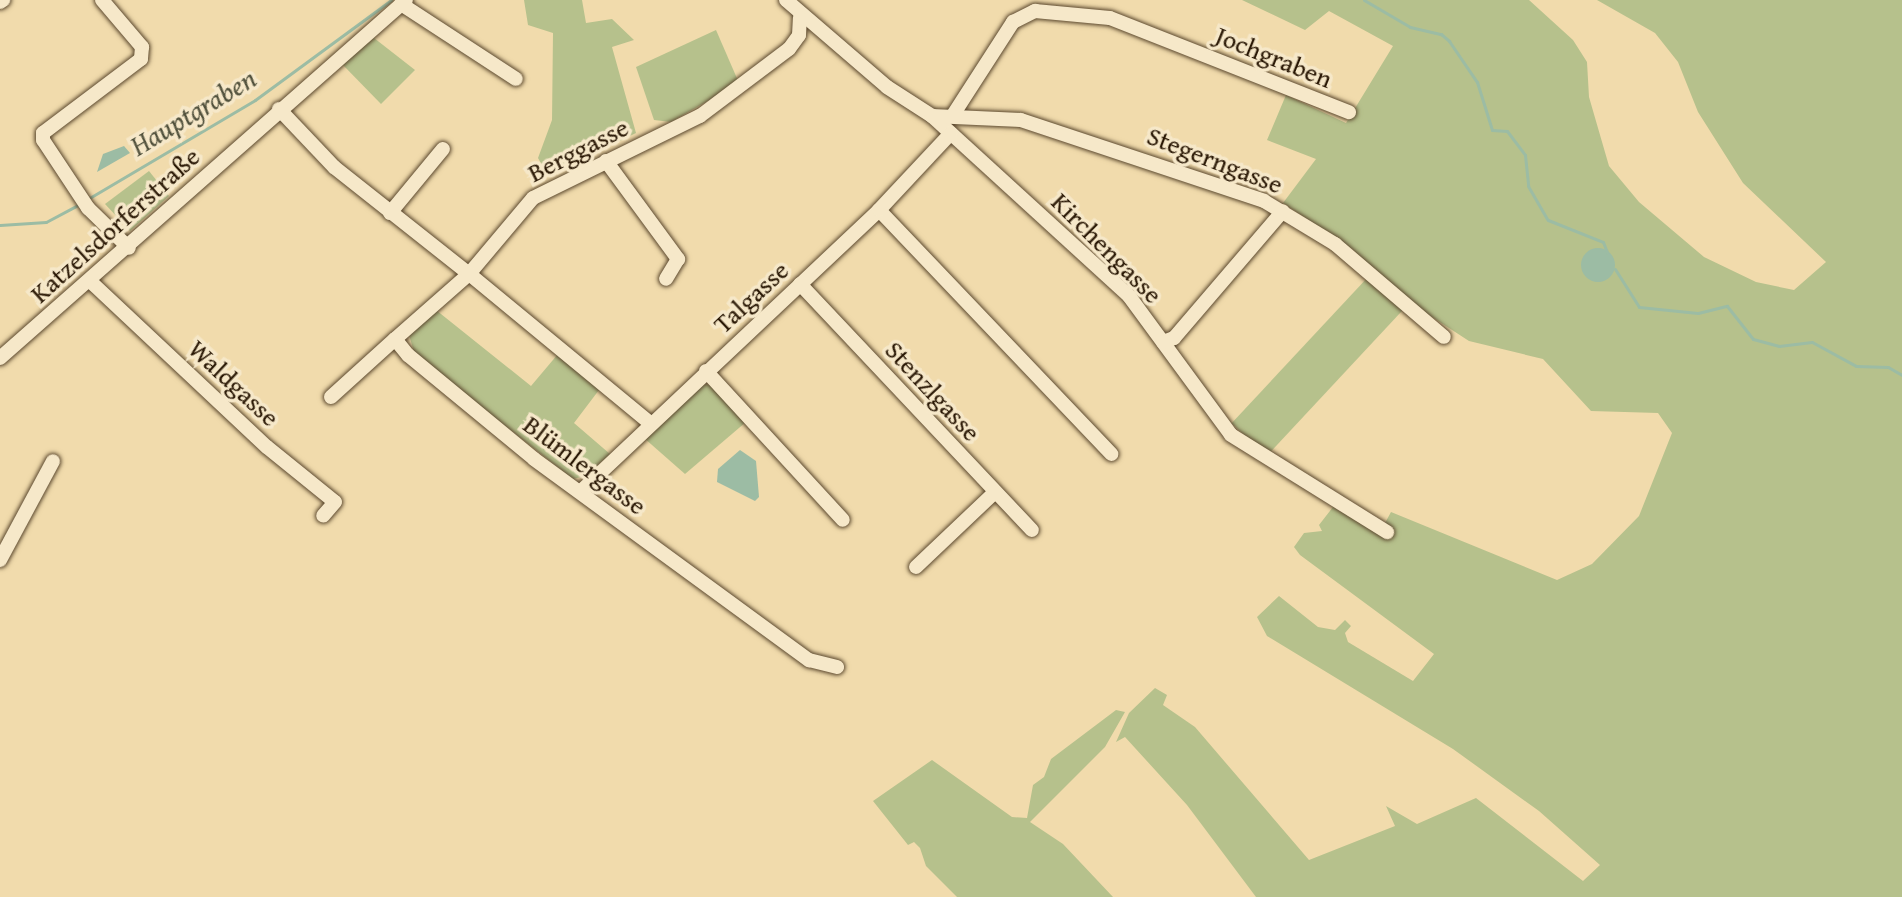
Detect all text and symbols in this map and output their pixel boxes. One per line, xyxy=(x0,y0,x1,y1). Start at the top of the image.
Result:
street label: Jochgraben xyxy=(1211,19,1337,95)
water label: Hauptgraben xyxy=(124,61,262,163)
street label: Berggasse xyxy=(523,111,633,189)
street label: Stegerngasse xyxy=(1143,120,1287,200)
street label: Katzelsdorferstraße xyxy=(24,141,206,309)
street label: Kirchengasse xyxy=(1045,186,1169,310)
street label: Talgasse xyxy=(707,254,795,340)
street label: Waldgasse xyxy=(182,333,286,433)
street label: Stenzlgasse xyxy=(879,334,987,448)
street label: Blümlergasse xyxy=(517,409,653,521)

